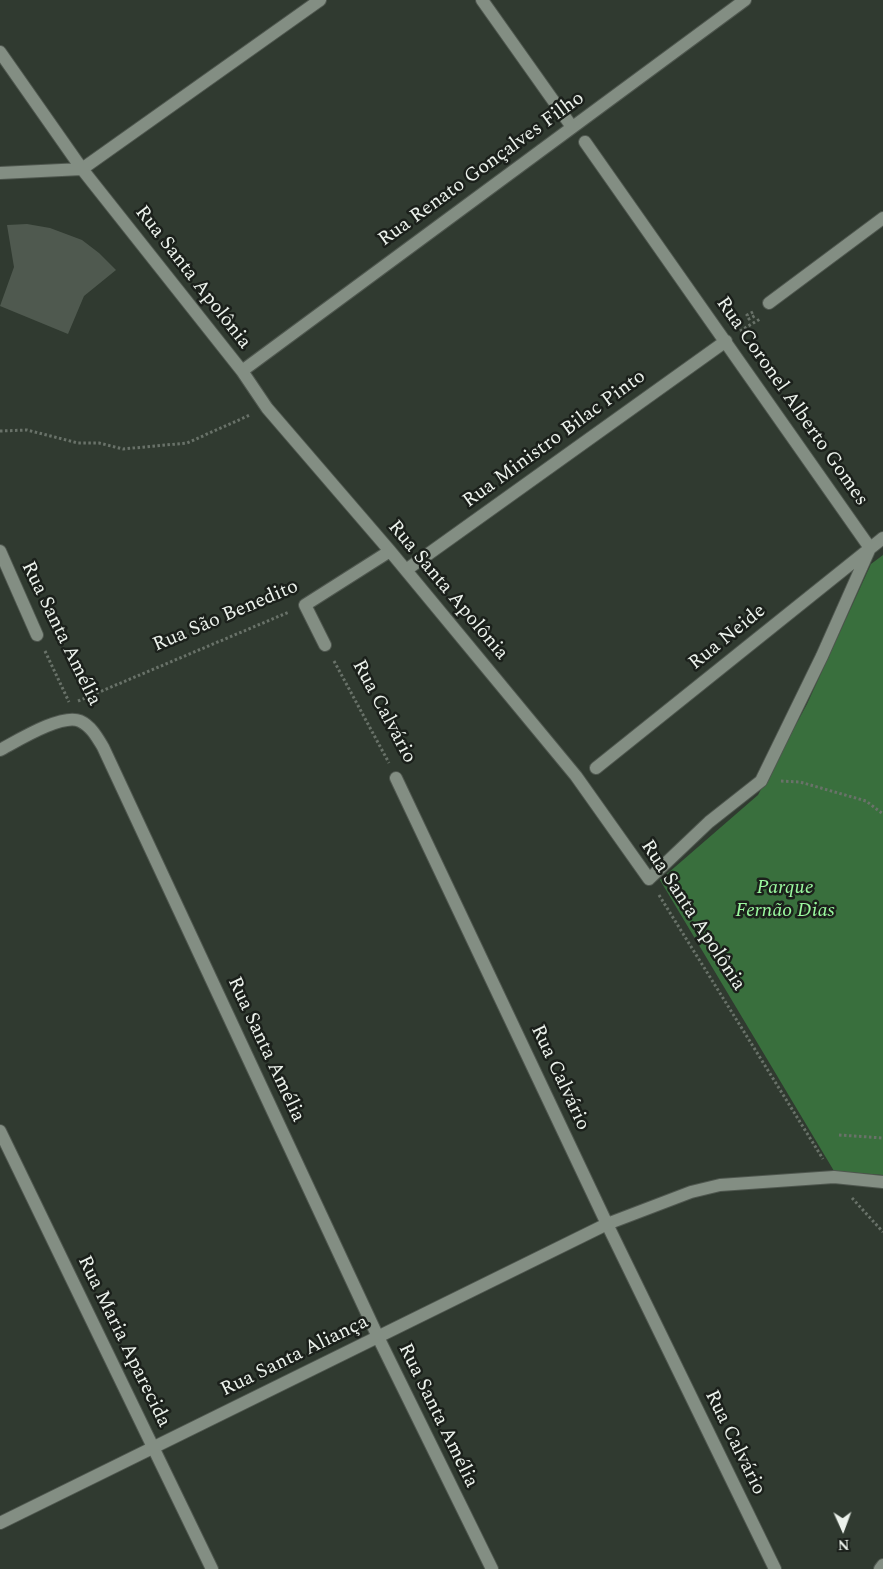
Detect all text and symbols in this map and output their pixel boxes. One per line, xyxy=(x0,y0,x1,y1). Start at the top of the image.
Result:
street label: Rua Renato Gonçalves Filho xyxy=(374,87,590,253)
street label: Rua Santa Apolônia xyxy=(129,202,255,354)
street label: Rua Coronel Alberto Gomes xyxy=(710,293,872,511)
street label: Rua Ministro Bilac Pinto xyxy=(459,366,651,514)
street label: Rua Santa Apolônia xyxy=(382,516,512,666)
street label: Rua Santa Amélia xyxy=(15,558,105,710)
street label: Rua São Benedito xyxy=(150,576,302,658)
street label: Rua Neide xyxy=(685,600,771,676)
street label: Rua Calvário xyxy=(346,656,420,768)
street label: Rua Santa Apolônia xyxy=(634,836,750,996)
park label: Parque Fernão Dias xyxy=(735,877,835,924)
street label: Rua Santa Amélia xyxy=(221,974,309,1126)
street label: Rua Calvário xyxy=(524,1021,594,1135)
street label: Rua Maria Aparecida xyxy=(71,1252,175,1432)
street label: Rua Santa Aliança xyxy=(217,1311,373,1403)
street label: Rua Santa Amélia xyxy=(392,1340,482,1492)
street label: Rua Calvário xyxy=(698,1387,770,1499)
north arrow xyxy=(818,1504,868,1554)
text: N xyxy=(837,1534,850,1555)

